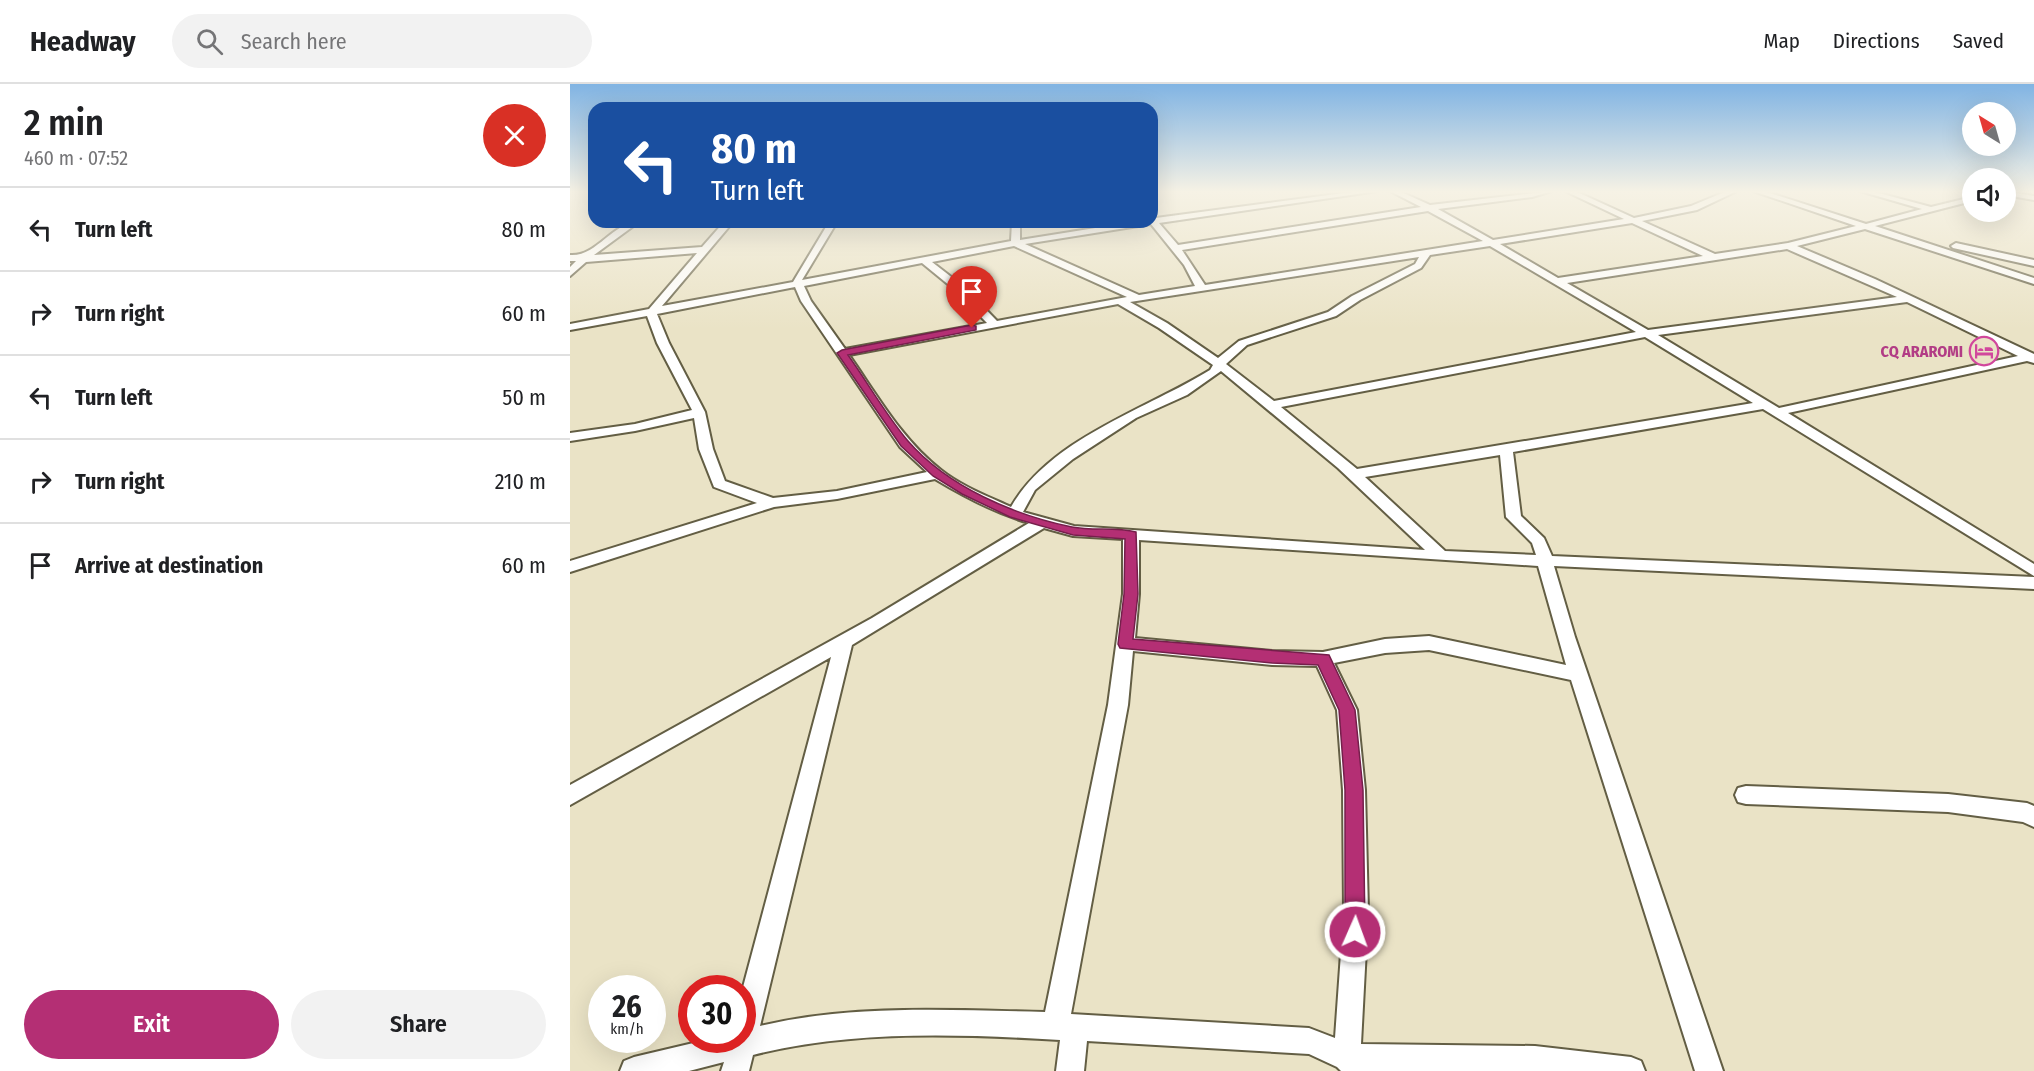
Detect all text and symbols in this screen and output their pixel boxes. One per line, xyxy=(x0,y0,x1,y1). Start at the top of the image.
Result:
search box xyxy=(172,14,592,68)
text: Headway xyxy=(30,25,136,58)
icon: search xyxy=(193,25,226,58)
text: Search here xyxy=(241,28,347,55)
text: Map xyxy=(1763,28,1800,54)
text: Directions xyxy=(1833,28,1920,54)
text: Saved xyxy=(1953,28,2004,54)
text: 2 min xyxy=(24,101,104,145)
north arrow xyxy=(1962,102,2016,156)
map controls xyxy=(1962,102,2016,222)
button: close xyxy=(483,104,546,167)
text: 80 m xyxy=(711,124,797,174)
icon: left xyxy=(612,126,690,204)
text: 460 m · 07:52 xyxy=(24,146,128,170)
button: sound xyxy=(1962,168,2016,222)
text: Turn left xyxy=(711,175,804,207)
icon: left xyxy=(24,213,57,246)
text: Turn left xyxy=(75,216,153,243)
text: 80 m xyxy=(501,216,546,243)
pin xyxy=(946,266,997,328)
icon: arrive xyxy=(955,275,988,308)
icon: right xyxy=(24,297,57,330)
text: Turn right xyxy=(75,300,164,327)
text: 60 m xyxy=(502,300,546,327)
hotel icon: CQ ARAROMI xyxy=(1968,335,2000,367)
place label: CQ ARAROMI xyxy=(1881,342,1963,361)
icon: left xyxy=(24,381,57,414)
text: Turn left xyxy=(75,384,153,411)
text: 50 m xyxy=(502,384,546,411)
icon: right xyxy=(24,465,57,498)
text: Turn right xyxy=(75,468,164,495)
text: 210 m xyxy=(495,468,546,495)
icon: arrive xyxy=(24,549,57,582)
text: Arrive at destination xyxy=(75,552,263,579)
text: 60 m xyxy=(502,552,546,579)
position arrow xyxy=(1323,900,1387,964)
speed limit sign: 30 xyxy=(678,975,756,1053)
text: 26 xyxy=(612,989,642,1025)
button: Exit xyxy=(24,990,279,1059)
button: Share xyxy=(291,990,546,1059)
text: km/h xyxy=(610,1020,644,1038)

